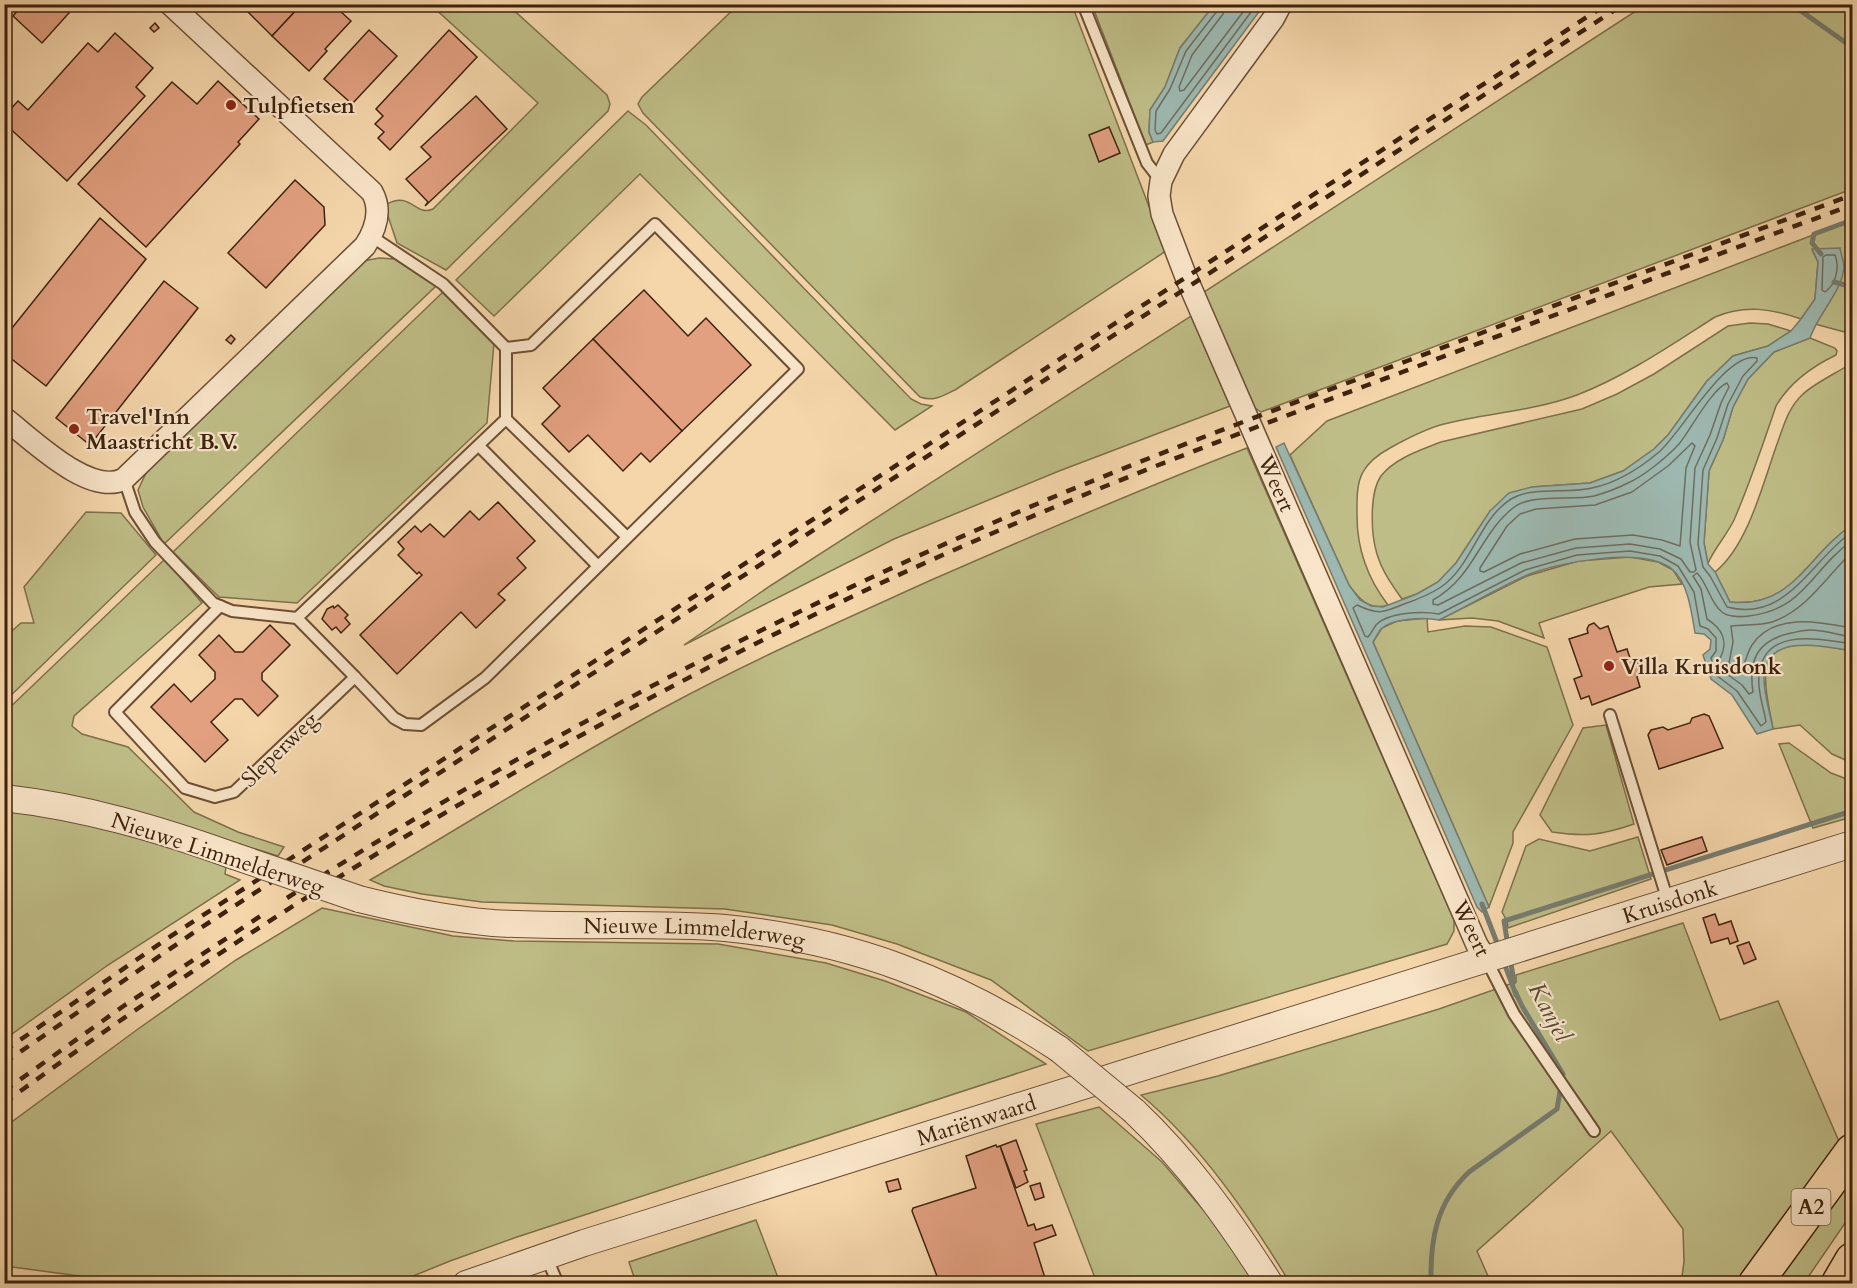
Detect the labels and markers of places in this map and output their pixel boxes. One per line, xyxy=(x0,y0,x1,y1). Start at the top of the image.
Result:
place label: Tulpfietsen xyxy=(243,91,355,121)
marker: Tulpfietsen xyxy=(224,98,238,112)
place label: Travel'Inn Maastricht B.V. xyxy=(86,402,238,457)
marker: Travel'Inn Maastricht B.V. xyxy=(67,422,81,436)
place label: Villa Kruisdonk xyxy=(1621,652,1782,682)
marker: Villa Kruisdonk xyxy=(1602,659,1616,673)

